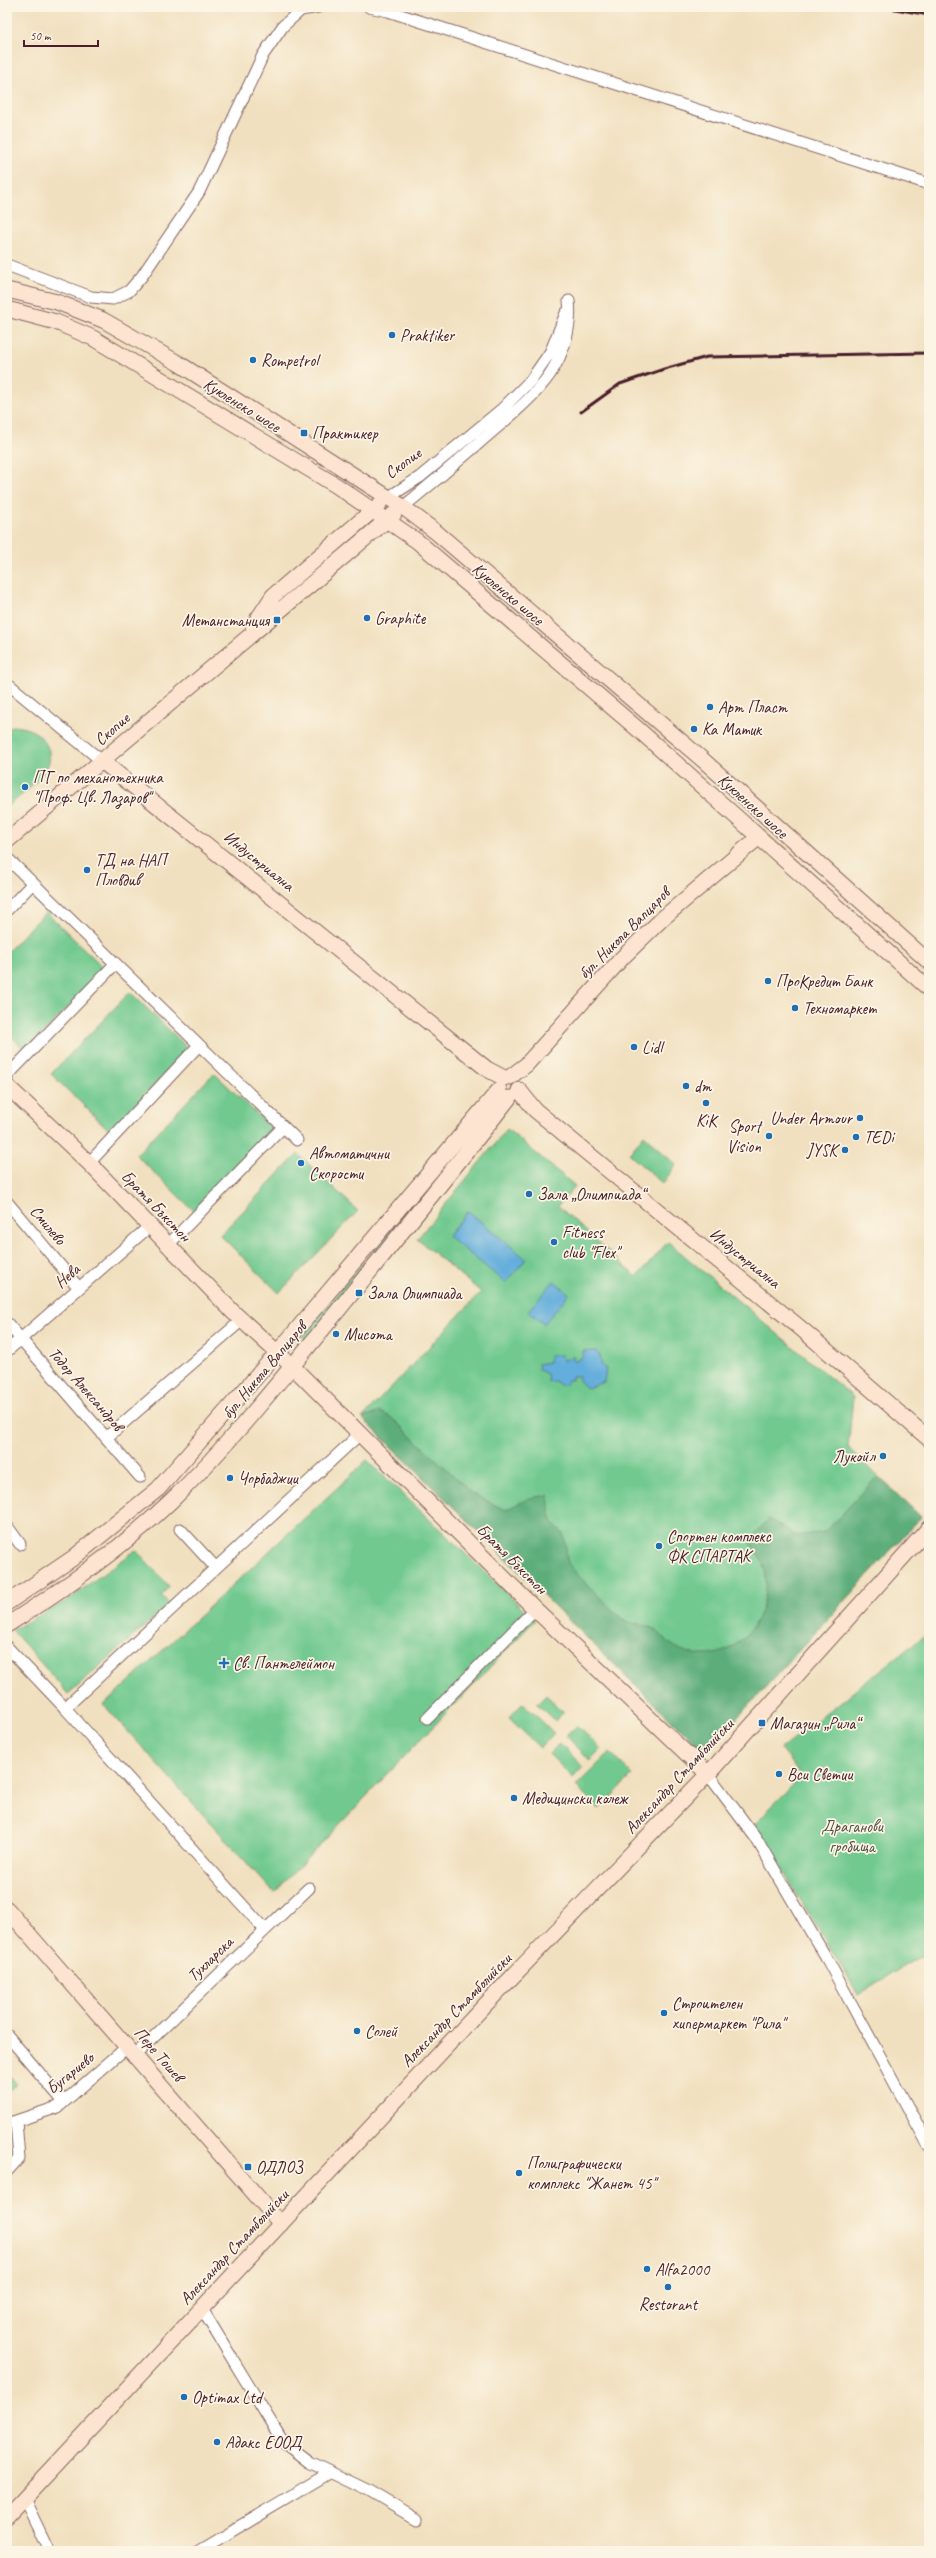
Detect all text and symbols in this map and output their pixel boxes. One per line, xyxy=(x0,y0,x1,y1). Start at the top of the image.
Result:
scale bar xyxy=(24,22,98,48)
text: 50 m xyxy=(30,28,52,44)
place label: Praktiker xyxy=(400,325,456,346)
marker: Praktiker xyxy=(387,330,397,340)
place label: Rompetrol xyxy=(261,350,321,371)
marker: Rompetrol xyxy=(248,355,258,365)
street label: Кукленско шосе xyxy=(200,373,286,438)
place label: Практикер xyxy=(312,423,379,444)
marker: Практикер xyxy=(299,428,309,438)
street label: Скопие xyxy=(381,442,427,483)
street label: Кукленско шосе xyxy=(468,558,549,631)
place label: Graphite xyxy=(375,608,427,629)
place label: Метанстанция xyxy=(182,610,271,631)
marker: Graphite xyxy=(362,613,372,623)
marker: Метанстанция xyxy=(272,615,282,625)
place label: Арт Пласт xyxy=(718,697,789,718)
marker: Арт Пласт xyxy=(705,702,715,712)
street label: Скопие xyxy=(90,707,135,750)
place label: Ка Матик xyxy=(702,719,763,740)
marker: Ка Матик xyxy=(689,724,699,734)
place label: ПГ по механотехника "Проф. Цв. Лазаров" xyxy=(33,767,164,809)
street label: Кукленско шосе xyxy=(714,769,793,844)
marker: ПГ по механотехника "Проф. Цв. Лазаров" xyxy=(20,782,30,792)
street label: Индустриална xyxy=(219,826,300,897)
place label: ТД на НАП Пловдив xyxy=(95,850,169,891)
marker: ТД на НАП Пловдив xyxy=(82,865,92,875)
street label: бул. Никола Вапцаров xyxy=(574,880,677,983)
place label: ПроКредит Банк xyxy=(776,971,874,992)
marker: ПроКредит Банк xyxy=(763,976,773,986)
place label: Техномаркет xyxy=(803,998,877,1019)
marker: Техномаркет xyxy=(790,1003,800,1013)
place label: Lidl xyxy=(642,1037,665,1058)
marker: Lidl xyxy=(629,1042,639,1052)
place label: dm xyxy=(694,1076,713,1097)
marker: dm xyxy=(681,1081,691,1091)
marker: KiK xyxy=(701,1098,711,1108)
place label: Under Armour xyxy=(770,1108,854,1129)
place label: KiK xyxy=(696,1110,719,1131)
marker: Under Armour xyxy=(855,1113,865,1123)
place label: Sport Vision xyxy=(727,1116,763,1157)
place label: TEDi xyxy=(864,1127,895,1148)
marker: Sport Vision xyxy=(764,1131,774,1141)
marker: TEDi xyxy=(851,1132,861,1142)
place label: JYSK xyxy=(806,1140,841,1161)
place label: Автоматични Скорости xyxy=(309,1143,391,1184)
marker: JYSK xyxy=(840,1145,850,1155)
marker: Автоматични Скорости xyxy=(296,1158,306,1168)
street label: Братя Бъкстон xyxy=(117,1166,196,1247)
place label: Зала „Олимпиада“ xyxy=(537,1184,649,1205)
marker: Зала „Олимпиада“ xyxy=(524,1189,534,1199)
street label: Смилево xyxy=(25,1201,71,1250)
place label: Fitness club "Flex" xyxy=(562,1222,623,1263)
street label: Индустриална xyxy=(705,1223,786,1294)
marker: Fitness club "Flex" xyxy=(549,1237,559,1247)
street label: Нева xyxy=(50,1258,85,1293)
place label: Зала Олимпиада xyxy=(367,1283,463,1304)
marker: Зала Олимпиада xyxy=(354,1288,364,1298)
street label: бул. Никола Вапцаров xyxy=(217,1314,313,1423)
place label: Мисота xyxy=(344,1324,394,1345)
marker: Мисота xyxy=(331,1329,341,1339)
street label: Тодор Александров xyxy=(44,1343,131,1438)
place label: Лукойл xyxy=(833,1446,876,1467)
marker: Лукойл xyxy=(878,1451,888,1461)
place label: Чорбаджии xyxy=(238,1468,299,1489)
marker: Чорбаджии xyxy=(225,1473,235,1483)
street label: Братя Бъкстон xyxy=(472,1519,552,1599)
place label: Спортен комплекс ФК СПАРТАК xyxy=(667,1526,772,1567)
marker: Спортен комплекс ФК СПАРТАК xyxy=(654,1541,664,1551)
place label: Св. Пантелеймон xyxy=(233,1653,335,1674)
marker: Св. Пантелеймон xyxy=(218,1657,230,1669)
street label: Александър Стамболийски xyxy=(620,1713,739,1838)
place label: Магазин „Рила“ xyxy=(770,1713,863,1735)
marker: Магазин „Рила“ xyxy=(757,1718,767,1728)
place label: Вси Светии xyxy=(787,1764,854,1785)
marker: Вси Светии xyxy=(774,1769,784,1779)
place label: Медицински колеж xyxy=(522,1788,630,1809)
marker: Медицински колеж xyxy=(509,1793,519,1803)
park label: Драганови гробища xyxy=(821,1816,884,1857)
street label: Тухларска xyxy=(183,1931,239,1986)
street label: Александър Стамболийски xyxy=(396,1947,517,2071)
place label: Строителен хипермаркет "Рила" xyxy=(672,1993,789,2034)
marker: Строителен хипермаркет "Рила" xyxy=(659,2008,669,2018)
place label: Солей xyxy=(365,2021,398,2042)
street label: Пере Тошев xyxy=(130,2022,191,2088)
marker: Солей xyxy=(352,2026,362,2036)
street label: Бугариево xyxy=(42,2046,100,2099)
place label: Полиграфически комплекс "Жанет 45" xyxy=(527,2153,660,2194)
place label: ОДЛОЗ xyxy=(256,2157,304,2178)
marker: ОДЛОЗ xyxy=(243,2162,253,2172)
marker: Полиграфически комплекс "Жанет 45" xyxy=(514,2168,524,2178)
street label: Александър Стамболийски xyxy=(175,2184,294,2309)
place label: Alfa2000 xyxy=(655,2259,711,2280)
marker: Alfa2000 xyxy=(642,2264,652,2274)
marker: Restorant xyxy=(663,2282,673,2292)
place label: Restorant xyxy=(639,2294,700,2315)
place label: Optimax Ltd xyxy=(192,2387,264,2408)
marker: Optimax Ltd xyxy=(179,2392,189,2402)
place label: Адакс ЕООД xyxy=(225,2432,303,2453)
marker: Адакс ЕООД xyxy=(212,2437,222,2447)

